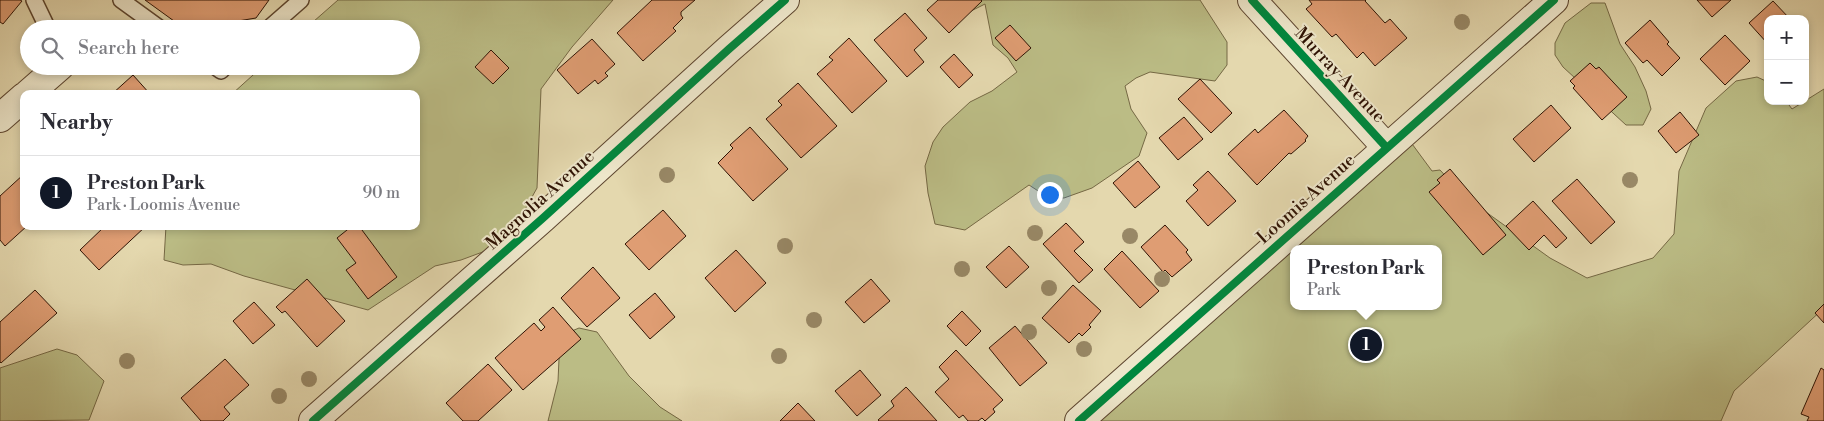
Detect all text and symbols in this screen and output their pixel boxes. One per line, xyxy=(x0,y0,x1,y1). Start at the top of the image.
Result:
map controls xyxy=(1764,15,1809,105)
button: + xyxy=(1764,15,1809,60)
search box xyxy=(20,20,420,75)
street label: Murray Avenue xyxy=(1290,22,1390,128)
icon: search xyxy=(38,34,66,62)
text: Search here xyxy=(78,36,179,60)
button: − xyxy=(1764,60,1809,105)
text: Nearby xyxy=(40,110,113,136)
street label: Magnolia Avenue xyxy=(481,145,599,255)
street label: Loomis Avenue xyxy=(1252,149,1360,249)
text: Preston Park xyxy=(87,171,205,195)
your location xyxy=(1037,182,1063,208)
text: 1 xyxy=(52,183,60,203)
text: 90 m xyxy=(362,183,400,203)
text: Park · Loomis Avenue xyxy=(87,195,240,215)
popup xyxy=(1290,245,1442,310)
text: Preston Park xyxy=(1307,256,1425,280)
text: Park xyxy=(1307,280,1340,300)
pin: 1 xyxy=(1350,326,1382,364)

